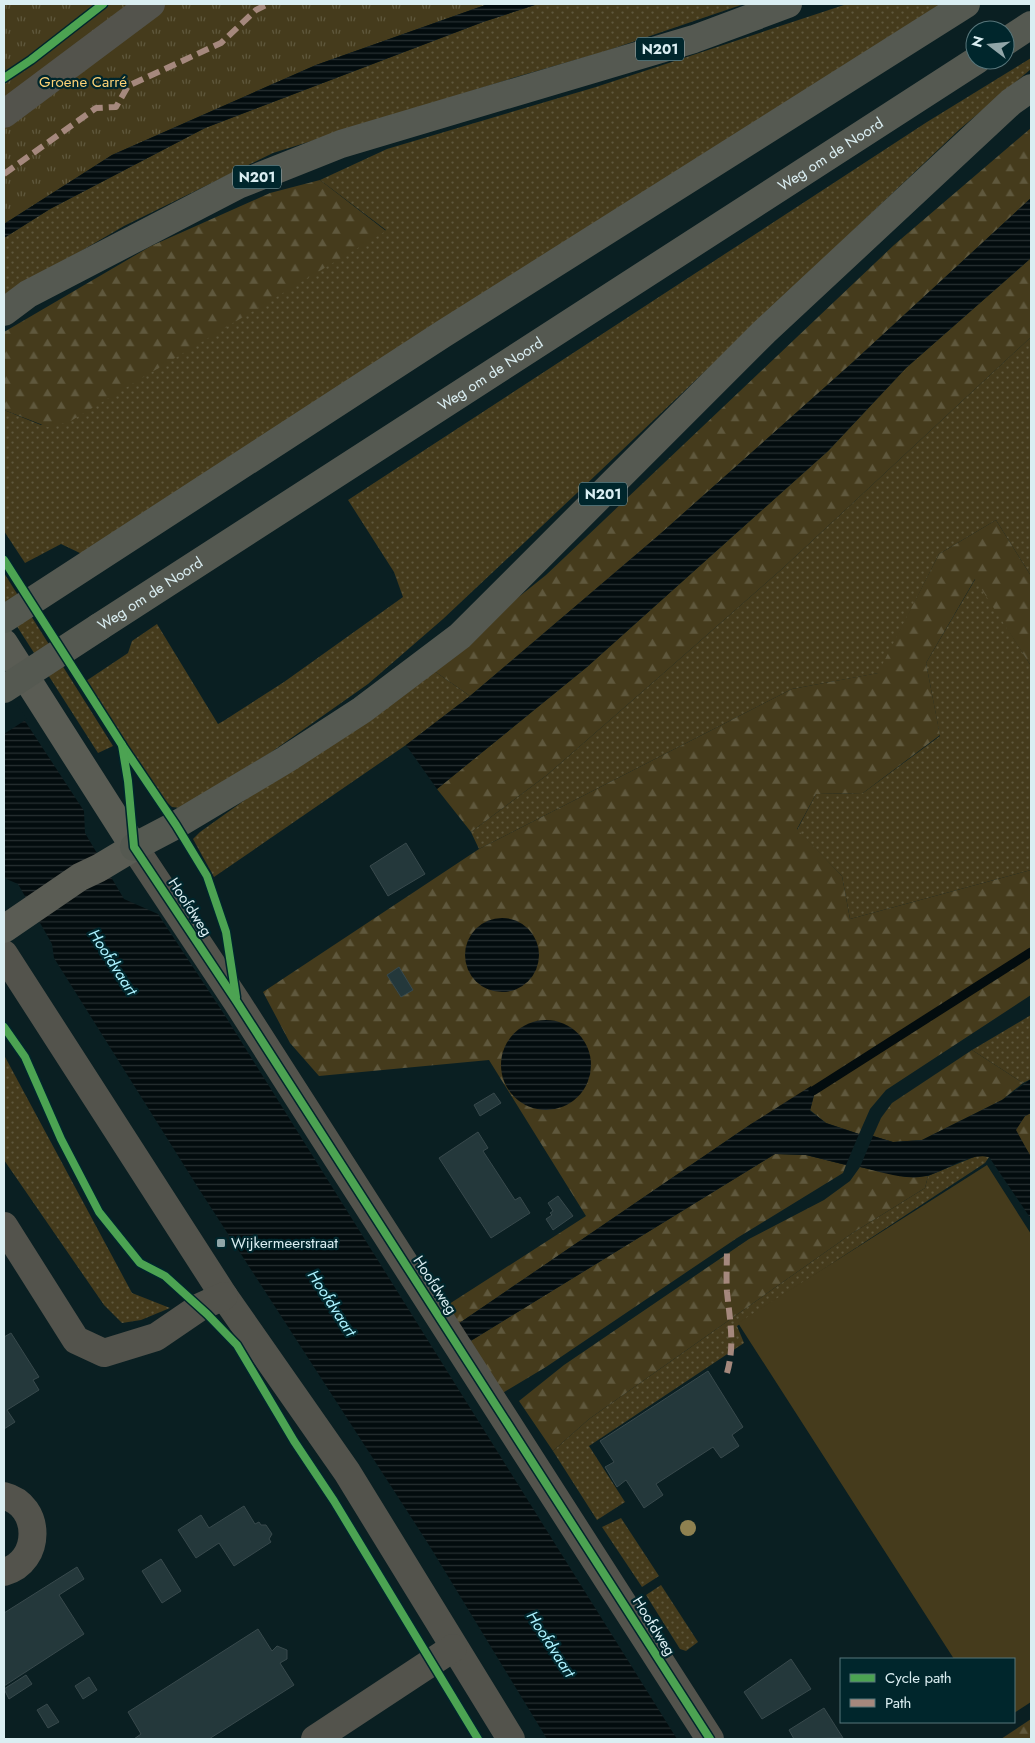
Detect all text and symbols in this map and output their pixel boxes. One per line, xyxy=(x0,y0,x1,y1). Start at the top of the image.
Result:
north arrow xyxy=(965,20,1015,70)
text: N xyxy=(966,33,989,50)
road number: N201 xyxy=(636,38,684,61)
park label: Groene Carré xyxy=(39,71,127,93)
street label: Weg om de Noord xyxy=(774,112,888,197)
road number: N201 xyxy=(233,166,281,188)
street label: Weg om de Noord xyxy=(433,332,547,416)
road number: N201 xyxy=(579,482,627,506)
street label: Weg om de Noord xyxy=(93,552,207,636)
street label: Hoofdweg xyxy=(163,873,217,941)
water label: Hoofdvaart xyxy=(83,924,144,1001)
place label: Wijkermeerstraat xyxy=(231,1232,338,1254)
marker: Wijkermeerstraat xyxy=(215,1237,227,1249)
street label: Hoofdweg xyxy=(408,1251,462,1319)
water label: Hoofdvaart xyxy=(302,1265,363,1342)
street label: Hoofdweg xyxy=(627,1592,681,1660)
water label: Hoofdvaart xyxy=(521,1606,582,1683)
legend xyxy=(840,1658,1015,1723)
text: Cycle path xyxy=(885,1667,952,1689)
text: Path xyxy=(885,1692,911,1714)

